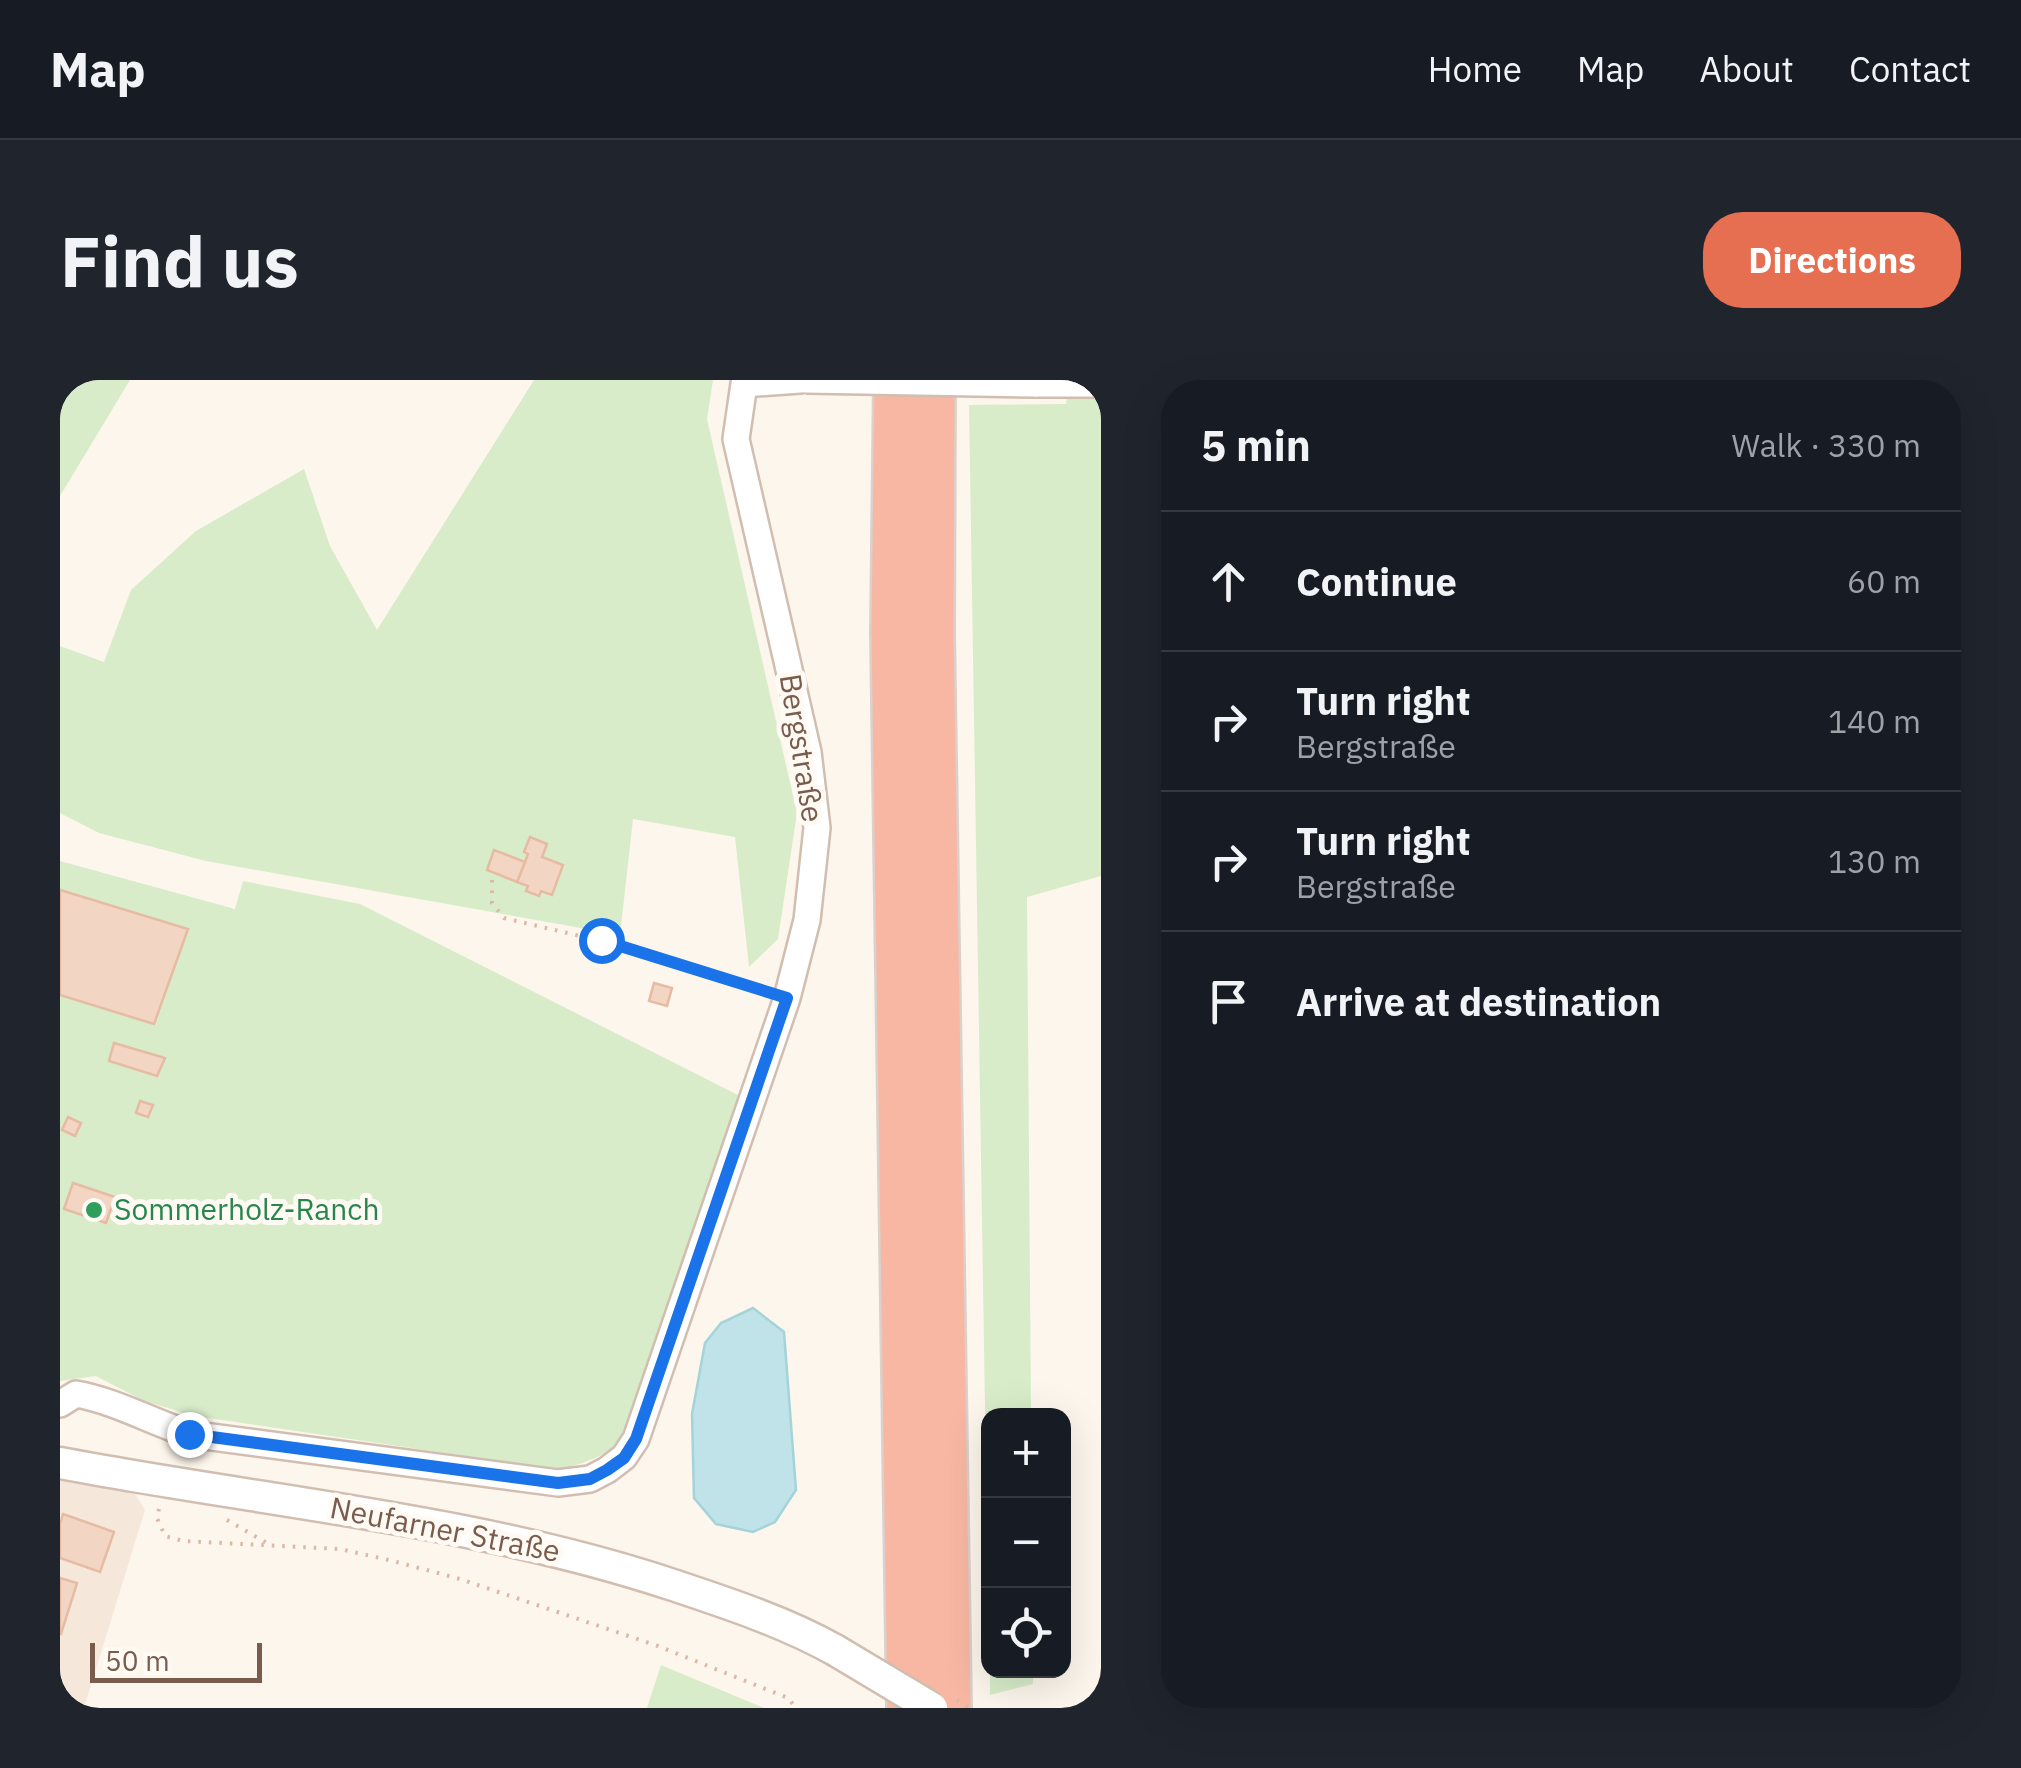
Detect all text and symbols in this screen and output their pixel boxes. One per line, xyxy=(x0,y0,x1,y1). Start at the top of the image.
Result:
text: Map xyxy=(50,38,146,100)
text: Home xyxy=(1428,46,1522,92)
text: Map xyxy=(1577,46,1644,92)
text: About xyxy=(1699,46,1794,92)
text: Contact xyxy=(1849,46,1971,92)
button: Directions xyxy=(1703,212,1961,308)
text: Find us xyxy=(60,215,299,306)
text: 5 min xyxy=(1201,418,1311,473)
text: Walk · 330 m xyxy=(1732,424,1921,466)
icon: ahead xyxy=(1201,554,1256,609)
text: Continue xyxy=(1296,557,1457,606)
text: 60 m xyxy=(1847,560,1921,602)
street label: Bergstraße xyxy=(772,671,833,825)
text: Turn right xyxy=(1296,676,1471,725)
icon: right xyxy=(1201,694,1256,749)
text: 140 m xyxy=(1828,700,1921,742)
text: Bergstraße xyxy=(1296,725,1456,767)
text: Turn right xyxy=(1296,816,1471,865)
icon: right xyxy=(1201,834,1256,889)
text: 130 m xyxy=(1828,840,1921,882)
text: Bergstraße xyxy=(1296,865,1456,907)
route start xyxy=(579,918,625,964)
icon: arrive xyxy=(1201,974,1256,1029)
text: Arrive at destination xyxy=(1296,977,1661,1026)
place label: Sommerholz-Ranch xyxy=(114,1189,379,1228)
marker: Sommerholz-Ranch xyxy=(83,1199,105,1221)
map controls xyxy=(981,1408,1071,1678)
button: + xyxy=(981,1408,1071,1498)
route end xyxy=(167,1412,213,1458)
street label: Neufarner Straße xyxy=(327,1487,564,1570)
button: − xyxy=(981,1498,1071,1588)
button: locate xyxy=(981,1588,1071,1678)
scale bar xyxy=(90,1638,262,1682)
text: 50 m xyxy=(105,1642,170,1679)

